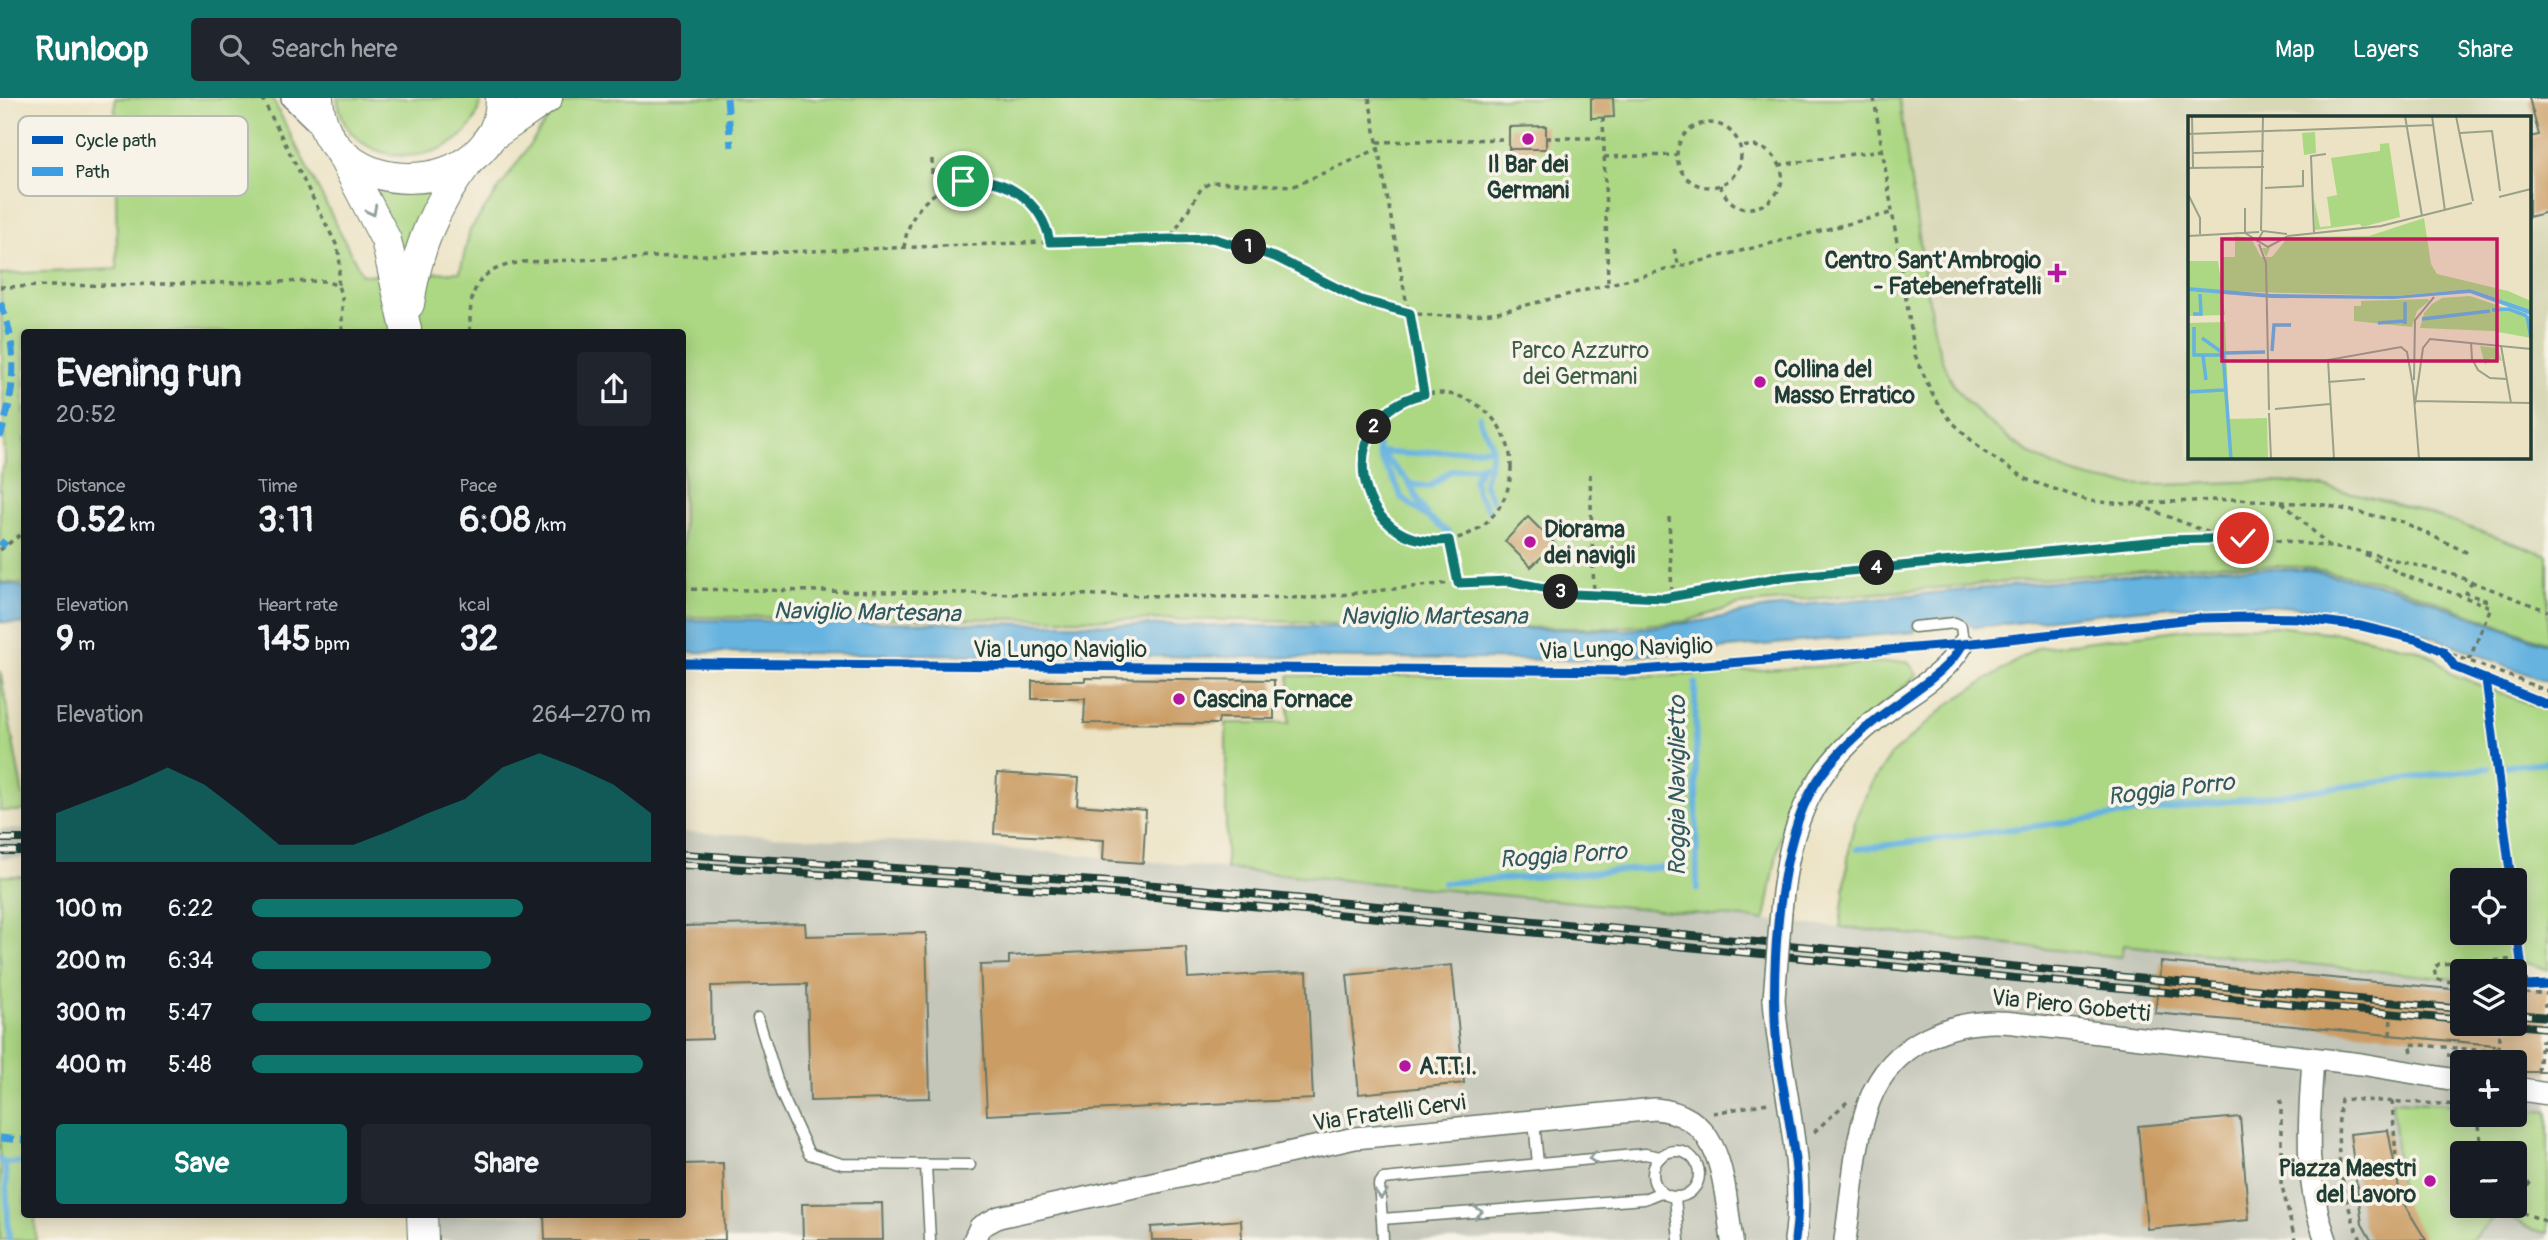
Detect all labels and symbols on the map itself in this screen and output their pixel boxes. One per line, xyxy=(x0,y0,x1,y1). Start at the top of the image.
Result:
legend xyxy=(18,116,248,196)
inset map xyxy=(2188,116,2530,458)
text: Cycle path xyxy=(75,129,156,153)
marker: Il Bar dei Germani xyxy=(1520,131,1536,147)
place label: Il Bar dei Germani xyxy=(1487,150,1569,205)
pin xyxy=(933,151,993,211)
text: Path xyxy=(75,160,110,184)
one-way arrow xyxy=(364,204,378,216)
pin: 1 xyxy=(1232,230,1266,264)
place label: Centro Sant'Ambrogio - Fatebenefratelli xyxy=(1824,246,2042,301)
marker: Centro Sant'Ambrogio - Fatebenefratelli xyxy=(2047,263,2067,283)
park label: Parco Azzurro dei Germani xyxy=(1511,336,1649,391)
place label: Collina del Masso Erratico xyxy=(1774,355,1916,410)
marker: Collina del Masso Erratico xyxy=(1752,374,1768,390)
pin: 2 xyxy=(1356,410,1392,444)
pin xyxy=(2213,508,2273,568)
place label: Diorama dei navigli xyxy=(1544,515,1635,570)
marker: Diorama dei navigli xyxy=(1522,534,1538,550)
pin: 4 xyxy=(1860,550,1895,586)
pin: 3 xyxy=(1544,574,1578,610)
water label: Naviglio Martesana xyxy=(773,596,963,629)
water label: Naviglio Martesana xyxy=(1340,602,1529,631)
street label: Via Lungo Naviglio xyxy=(1538,631,1714,666)
street label: Via Lungo Naviglio xyxy=(973,635,1147,664)
place label: Cascina Fornace xyxy=(1193,685,1353,714)
marker: Cascina Fornace xyxy=(1171,691,1187,707)
water label: Roggia Naviglietto xyxy=(1663,694,1692,876)
water label: Roggia Porro xyxy=(2106,767,2238,812)
water label: Roggia Porro xyxy=(1499,836,1630,874)
street label: Via Piero Gobetti xyxy=(1990,983,2152,1028)
place label: A.T.T.I. xyxy=(1419,1052,1477,1081)
marker: A.T.T.I. xyxy=(1397,1058,1413,1074)
street label: Via Fratelli Cervi xyxy=(1311,1087,1468,1138)
one-way arrow xyxy=(1587,1151,1599,1166)
place label: Piazza Maestri del Lavoro xyxy=(2278,1154,2417,1209)
marker: Piazza Maestri del Lavoro xyxy=(2422,1173,2438,1189)
one-way arrow xyxy=(1373,1189,1389,1200)
one-way arrow xyxy=(1473,1205,1484,1220)

